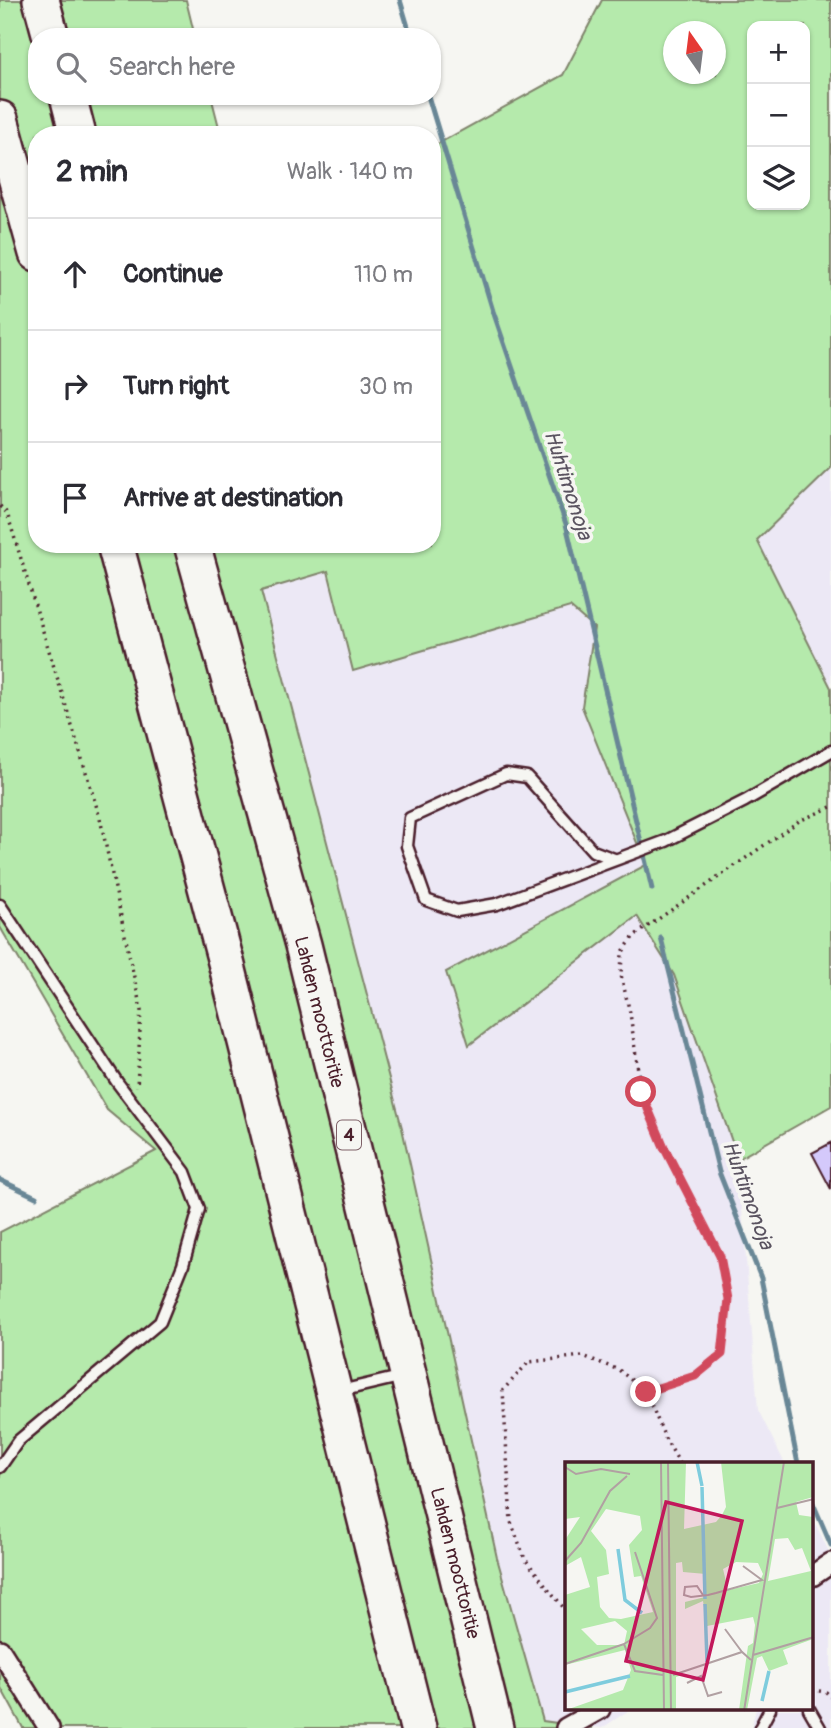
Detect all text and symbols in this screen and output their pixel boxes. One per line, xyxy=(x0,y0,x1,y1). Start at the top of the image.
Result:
north arrow xyxy=(663,21,726,84)
map controls xyxy=(747,21,810,210)
button: + xyxy=(747,21,810,84)
search box xyxy=(28,28,441,105)
icon: search xyxy=(52,48,90,86)
text: Search here xyxy=(108,51,235,83)
button: − xyxy=(747,84,810,147)
button: layers xyxy=(747,147,810,210)
text: 2 min xyxy=(56,153,128,190)
text: Walk · 140 m xyxy=(287,157,413,186)
icon: ahead xyxy=(56,255,94,293)
text: Continue xyxy=(123,258,223,290)
text: 110 m xyxy=(354,260,413,289)
icon: right xyxy=(56,367,94,405)
text: Turn right xyxy=(123,370,229,402)
text: 30 m xyxy=(359,372,413,401)
water label: Huhtimonoja xyxy=(538,427,599,544)
icon: arrive xyxy=(56,479,94,517)
text: Arrive at destination xyxy=(123,482,343,514)
street label: Lahden moottoritie xyxy=(289,934,350,1091)
route start xyxy=(625,1076,656,1107)
road number: 4 xyxy=(337,1120,361,1150)
water label: Huhtimonoja xyxy=(716,1137,780,1254)
route end xyxy=(630,1376,661,1407)
inset map xyxy=(565,1462,814,1710)
street label: Lahden moottoritie xyxy=(425,1485,486,1642)

